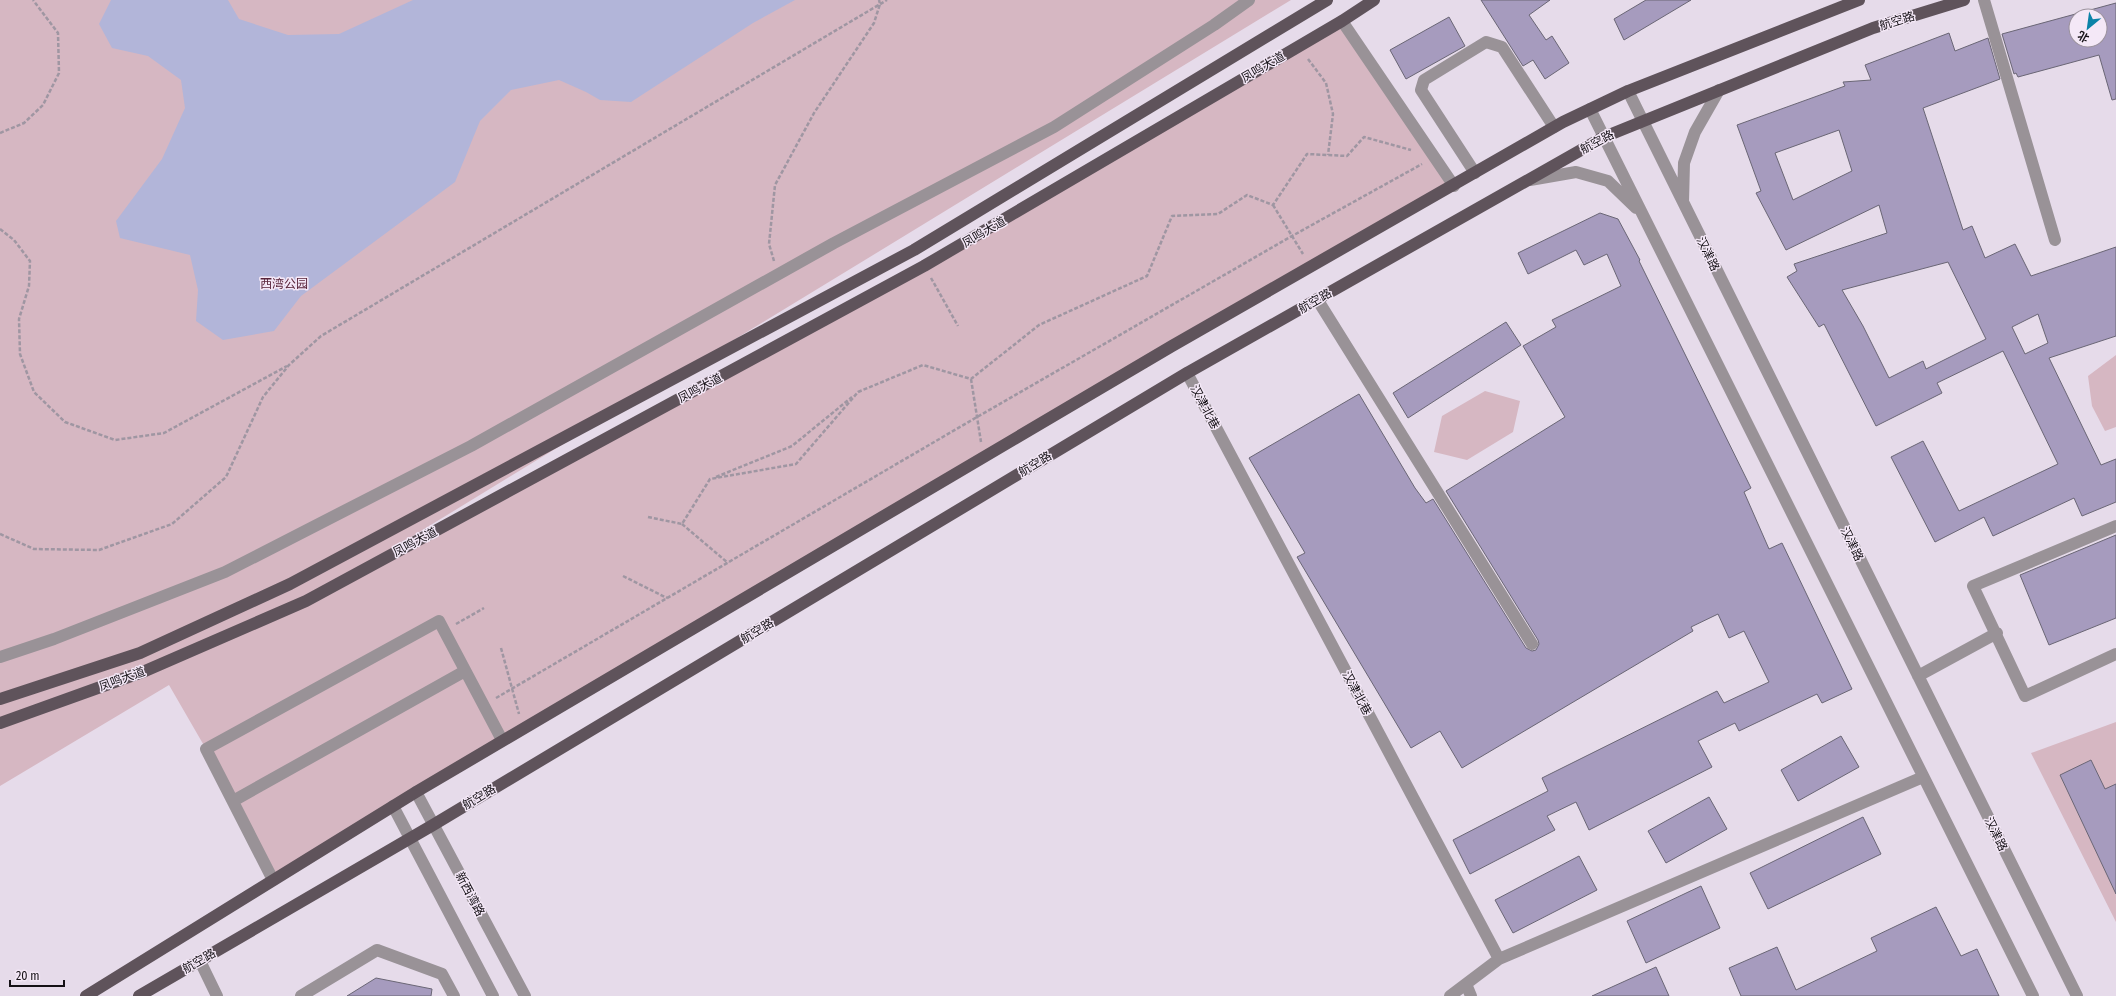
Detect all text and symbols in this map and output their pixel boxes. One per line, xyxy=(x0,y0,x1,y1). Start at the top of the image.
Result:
north arrow xyxy=(2068,8,2108,48)
street label: 航空路 xyxy=(1878,9,1916,33)
text: 北 xyxy=(2075,28,2091,45)
street label: 凤鸣大道 xyxy=(1239,49,1287,85)
street label: 航空路 xyxy=(1578,127,1616,157)
street label: 凤鸣大道 xyxy=(960,214,1008,250)
street label: 汉津路 xyxy=(1694,235,1722,273)
park label: 西湾公园 xyxy=(260,277,308,291)
street label: 航空路 xyxy=(1296,286,1334,316)
street label: 凤鸣大道 xyxy=(676,371,724,405)
street label: 汉津北巷 xyxy=(1188,383,1222,431)
street label: 航空路 xyxy=(1016,449,1054,479)
street label: 凤鸣大道 xyxy=(391,525,439,559)
street label: 汉津路 xyxy=(1838,525,1866,563)
street label: 航空路 xyxy=(738,616,776,646)
street label: 凤鸣大道 xyxy=(97,664,147,694)
street label: 汉津北巷 xyxy=(1340,669,1374,717)
street label: 航空路 xyxy=(460,782,498,812)
street label: 汉津路 xyxy=(1982,815,2010,853)
street label: 新西湾路 xyxy=(453,870,487,918)
street label: 航空路 xyxy=(180,946,218,976)
scale bar xyxy=(10,962,64,988)
text: 20 m xyxy=(16,969,40,983)

